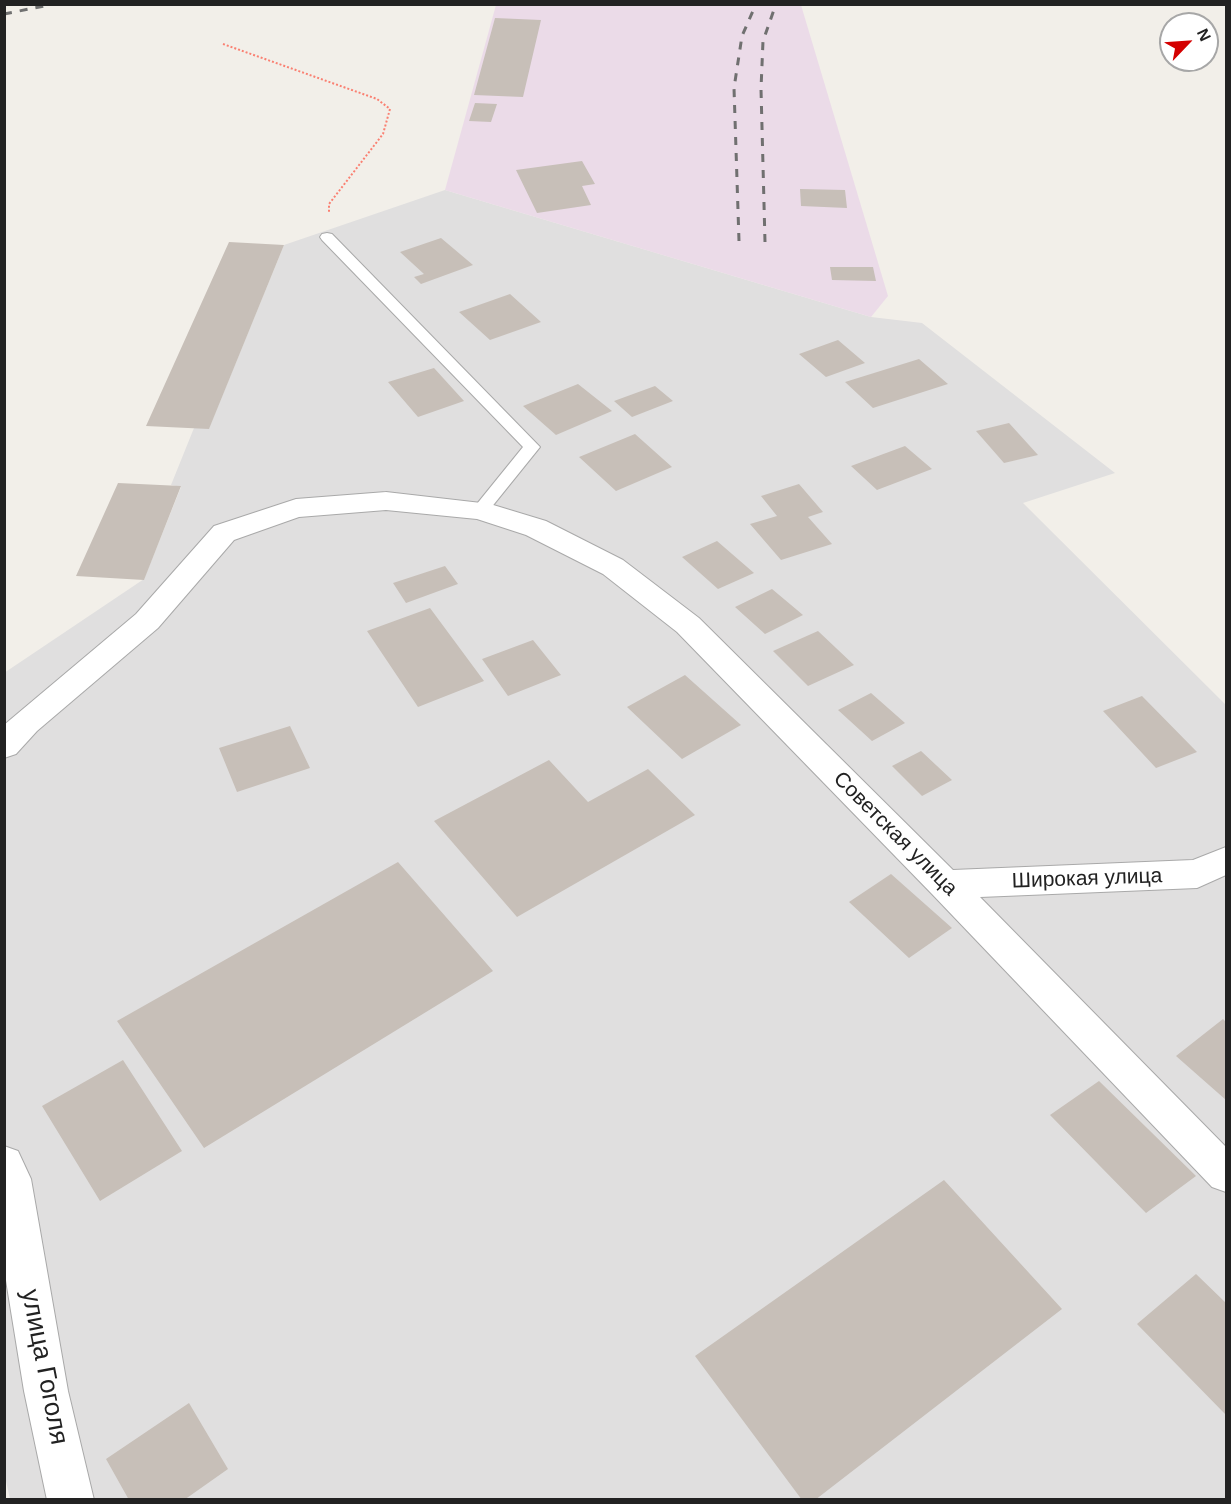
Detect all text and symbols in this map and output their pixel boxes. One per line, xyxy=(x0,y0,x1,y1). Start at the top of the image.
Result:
north arrow xyxy=(1159,12,1219,72)
text: N xyxy=(1194,26,1214,44)
street label: Советская улица xyxy=(828,767,962,901)
street label: Широкая улица xyxy=(1011,864,1163,894)
street label: улица Гоголя xyxy=(14,1287,74,1447)

